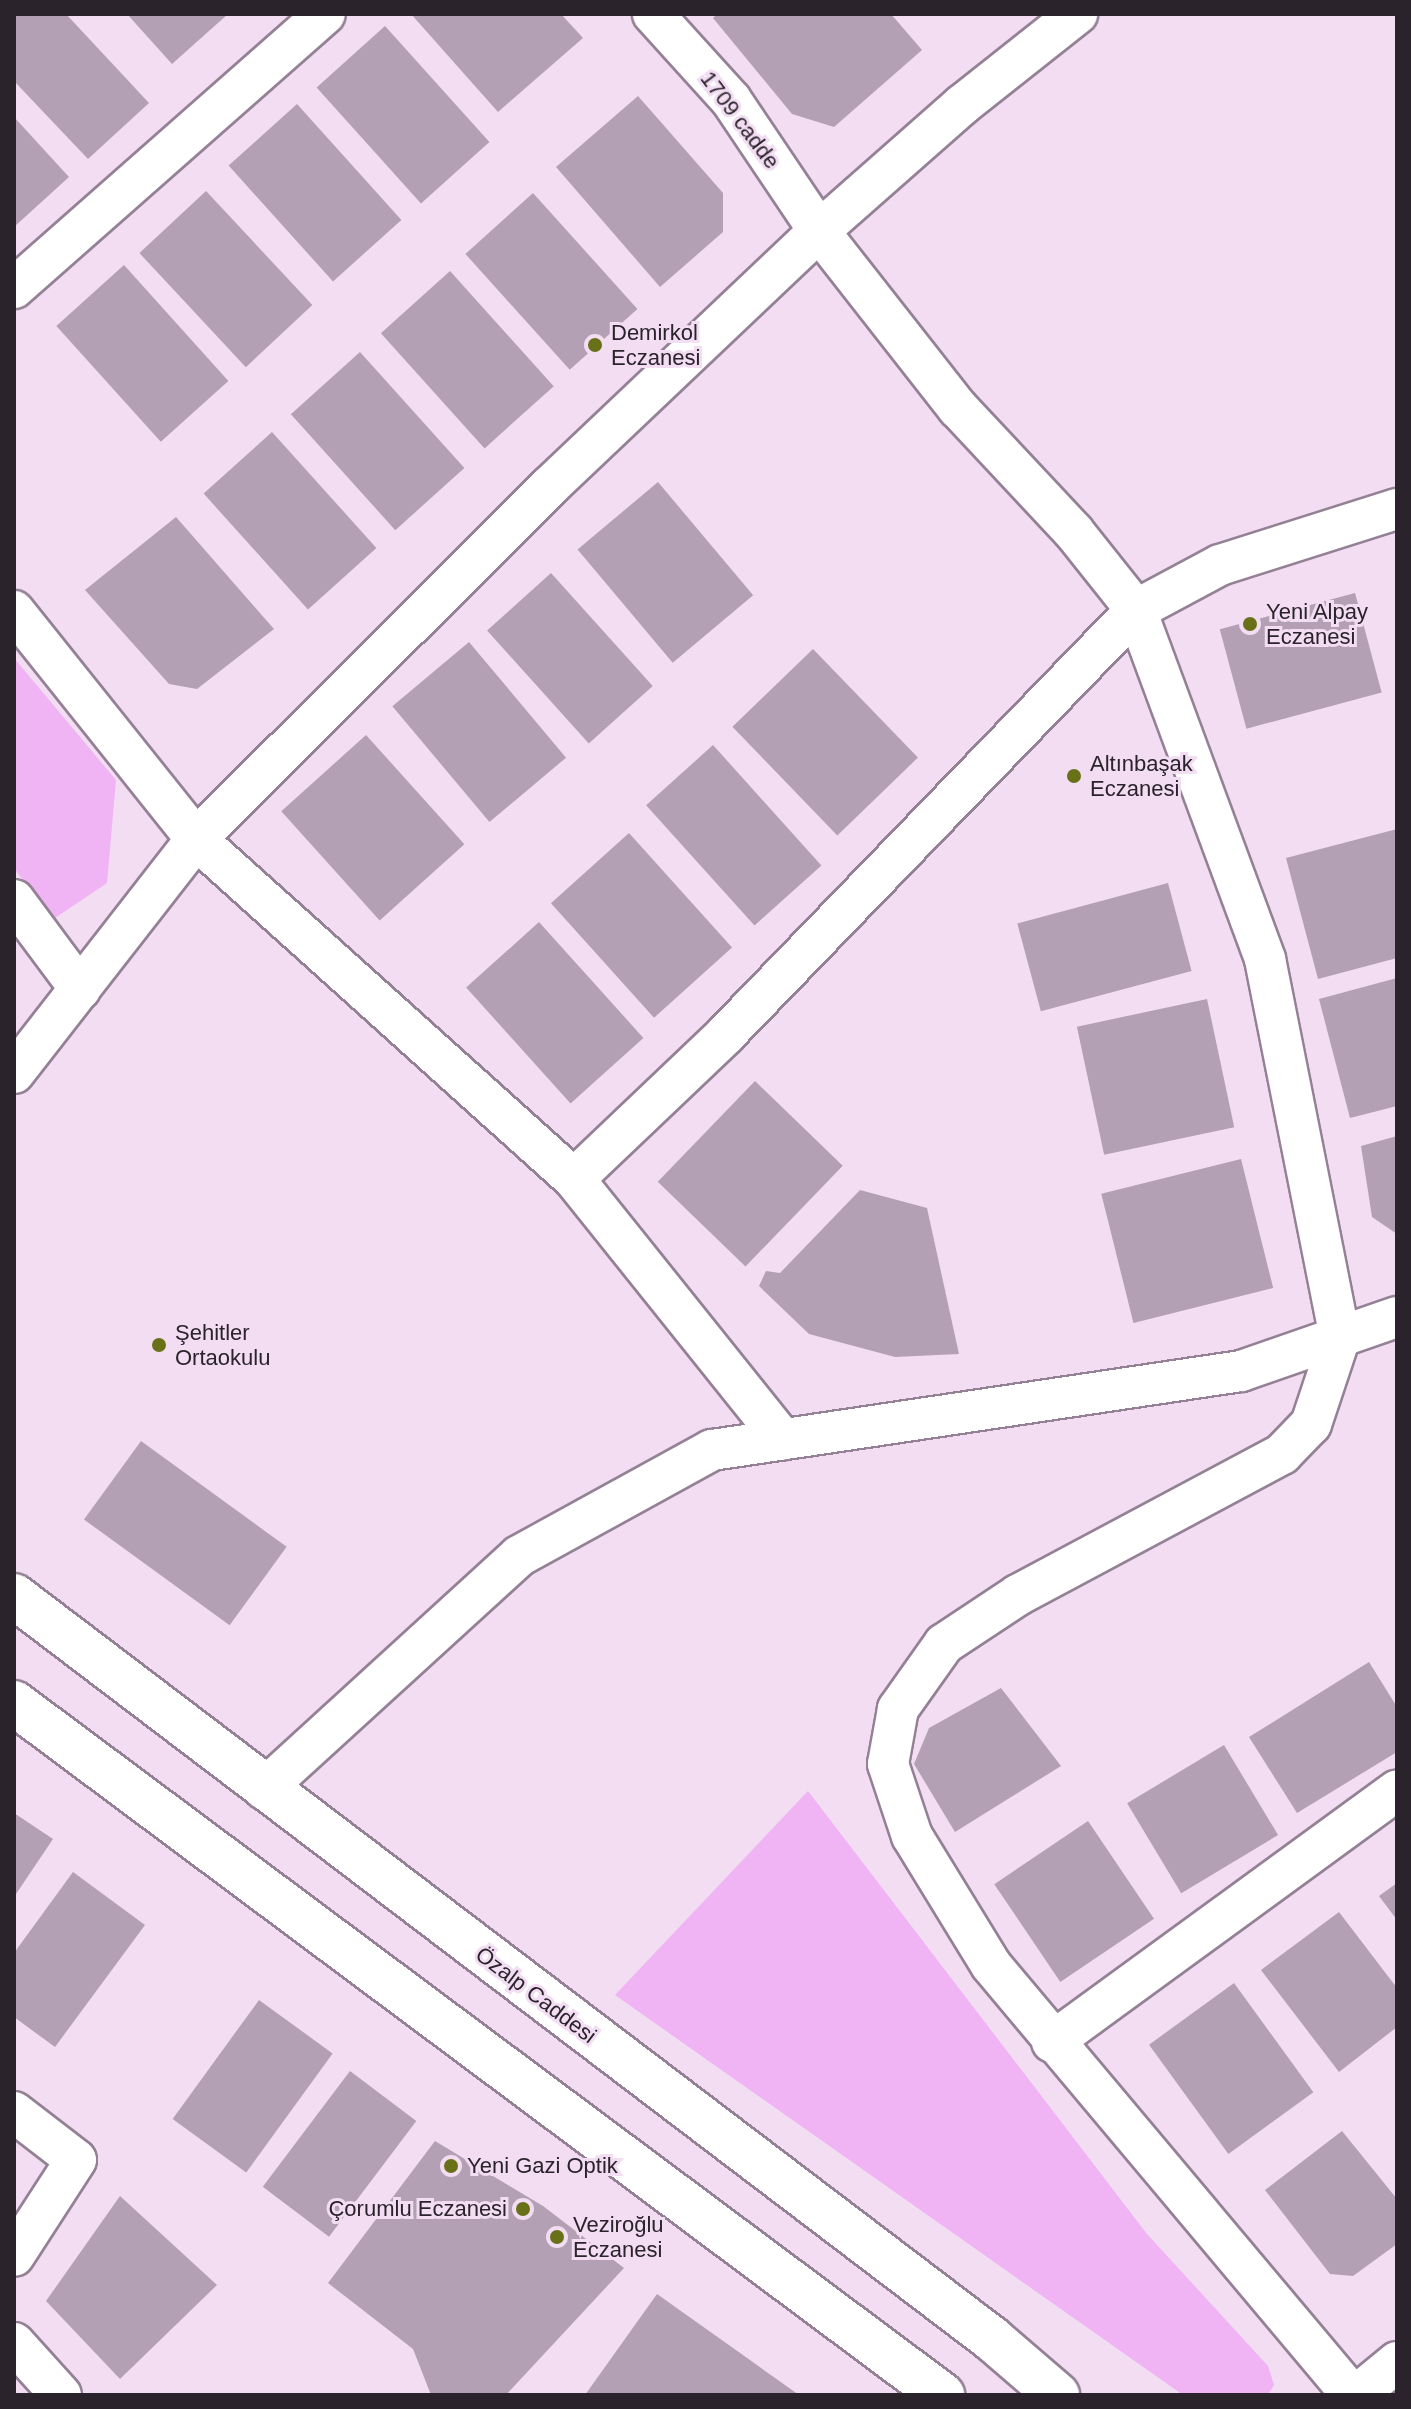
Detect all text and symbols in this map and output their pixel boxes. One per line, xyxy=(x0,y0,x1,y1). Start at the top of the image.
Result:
street label: 1709 cadde xyxy=(695,66,785,174)
place label: Demirkol Eczanesi xyxy=(611,319,700,370)
marker: Demirkol Eczanesi xyxy=(586,336,604,354)
place label: Yeni Alpay Eczanesi xyxy=(1266,598,1369,650)
marker: Yeni Alpay Eczanesi xyxy=(1241,615,1259,633)
place label: Altınbaşak Eczanesi xyxy=(1090,750,1193,802)
marker: Altınbaşak Eczanesi xyxy=(1065,767,1083,785)
place label: Şehitler Ortaokulu xyxy=(175,1319,270,1370)
marker: Şehitler Ortaokulu xyxy=(150,1336,168,1354)
street label: Özalp Caddesi xyxy=(470,1941,602,2049)
place label: Yeni Gazi Optik xyxy=(467,2153,618,2179)
marker: Yeni Gazi Optik xyxy=(442,2157,460,2175)
place label: Çorumlu Eczanesi xyxy=(328,2196,507,2222)
marker: Çorumlu Eczanesi xyxy=(514,2200,532,2218)
place label: Veziroğlu Eczanesi xyxy=(573,2211,664,2262)
marker: Veziroğlu Eczanesi xyxy=(548,2228,566,2246)

